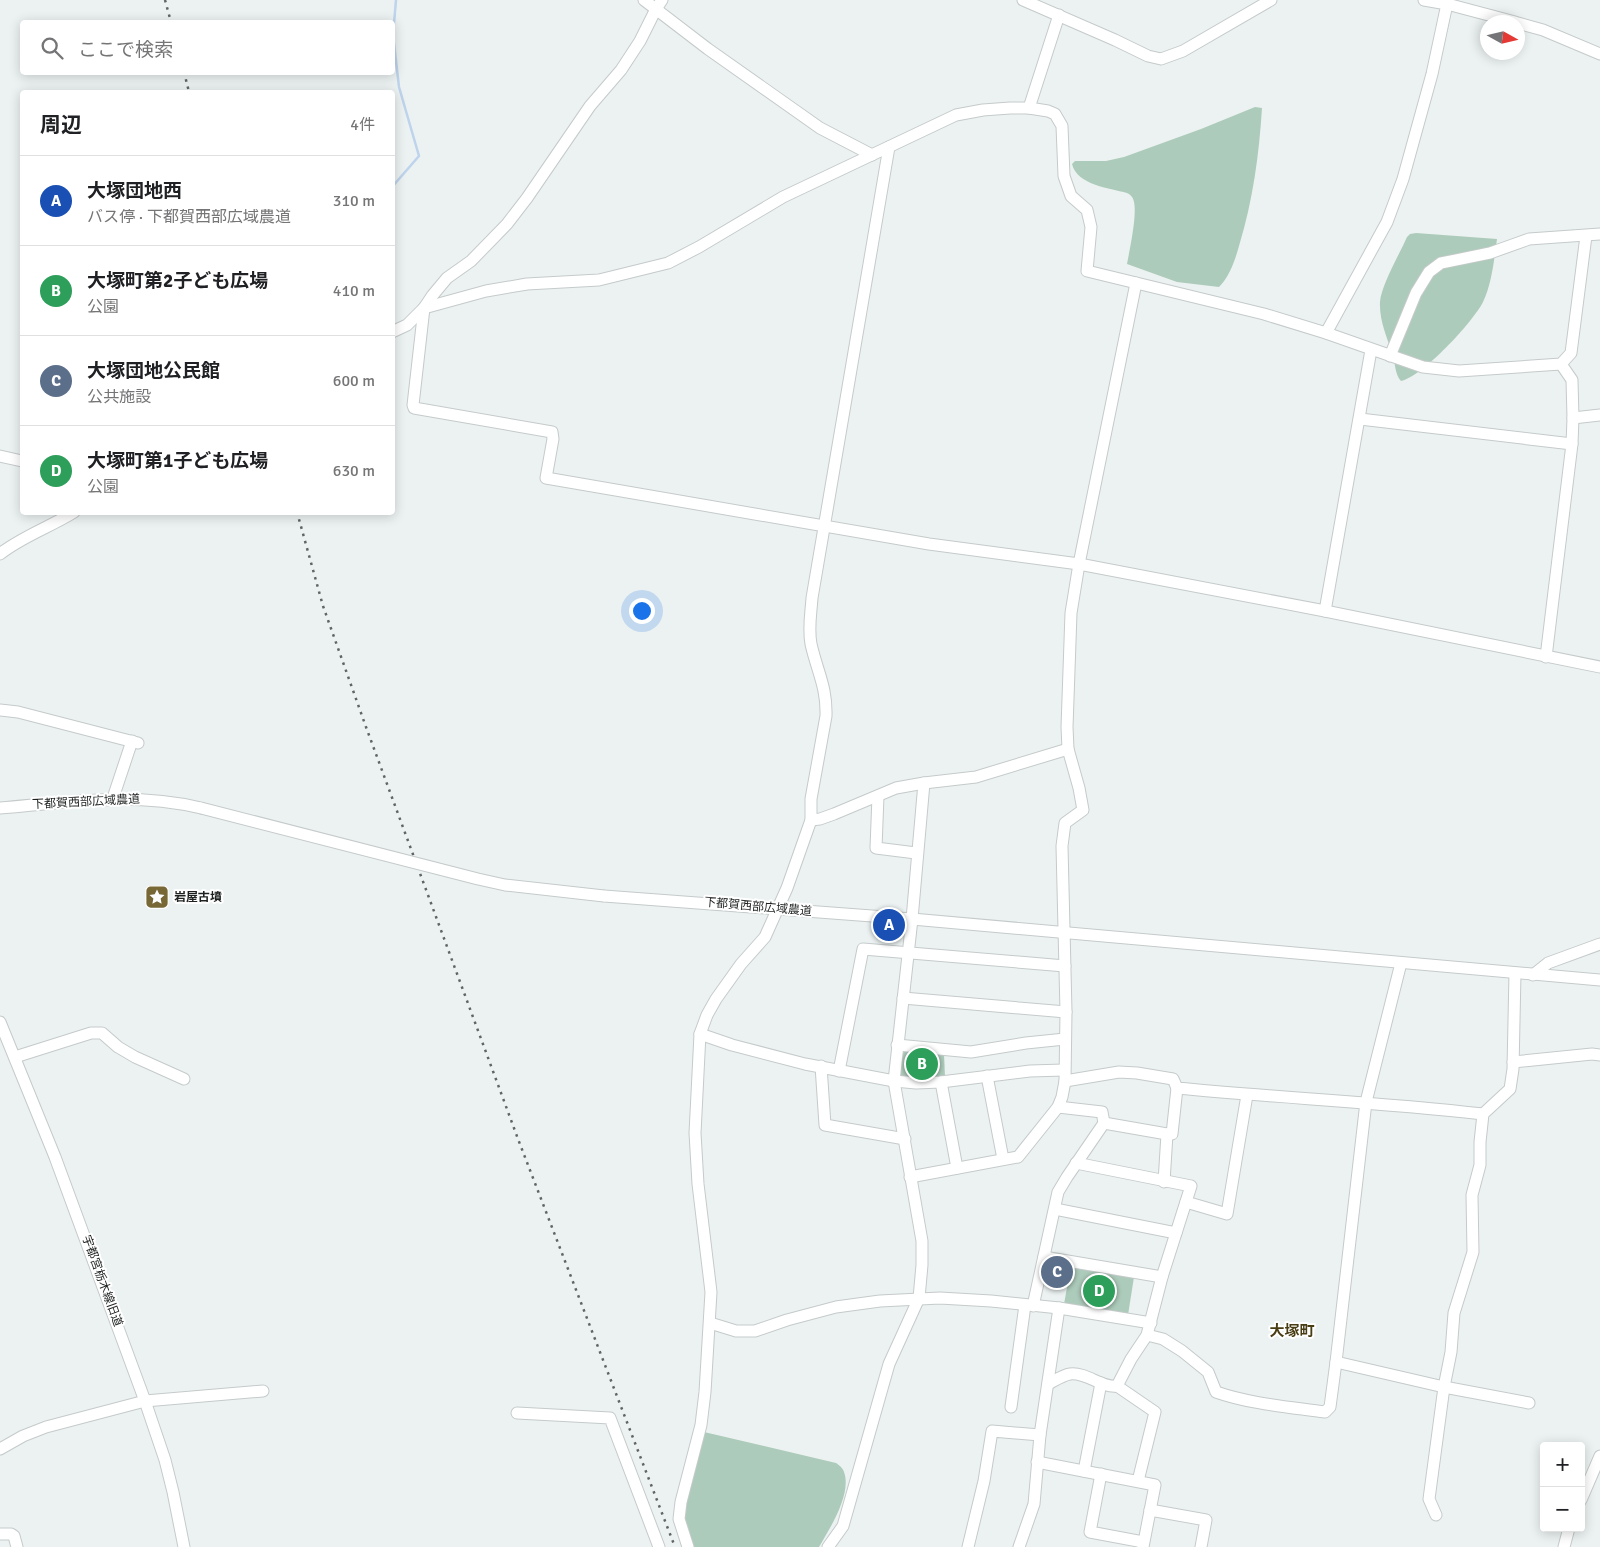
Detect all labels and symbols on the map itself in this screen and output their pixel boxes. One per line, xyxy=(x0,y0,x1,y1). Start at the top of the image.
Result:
north arrow xyxy=(1480,15,1525,60)
your location xyxy=(629,598,655,624)
street label: 下都賀西部広域農道 xyxy=(32,792,140,812)
place icon: 岩屋古墳 xyxy=(144,884,170,910)
place label: 岩屋古墳 xyxy=(174,890,222,905)
street label: 下都賀西部広域農道 xyxy=(704,895,812,919)
pin: A xyxy=(873,906,905,944)
pin: B xyxy=(906,1045,938,1083)
street label: 宇都宮栃木線旧道 xyxy=(79,1233,125,1329)
pin: C xyxy=(1041,1253,1073,1291)
pin: D xyxy=(1083,1272,1115,1310)
district label: 大塚町 xyxy=(1269,1322,1315,1340)

